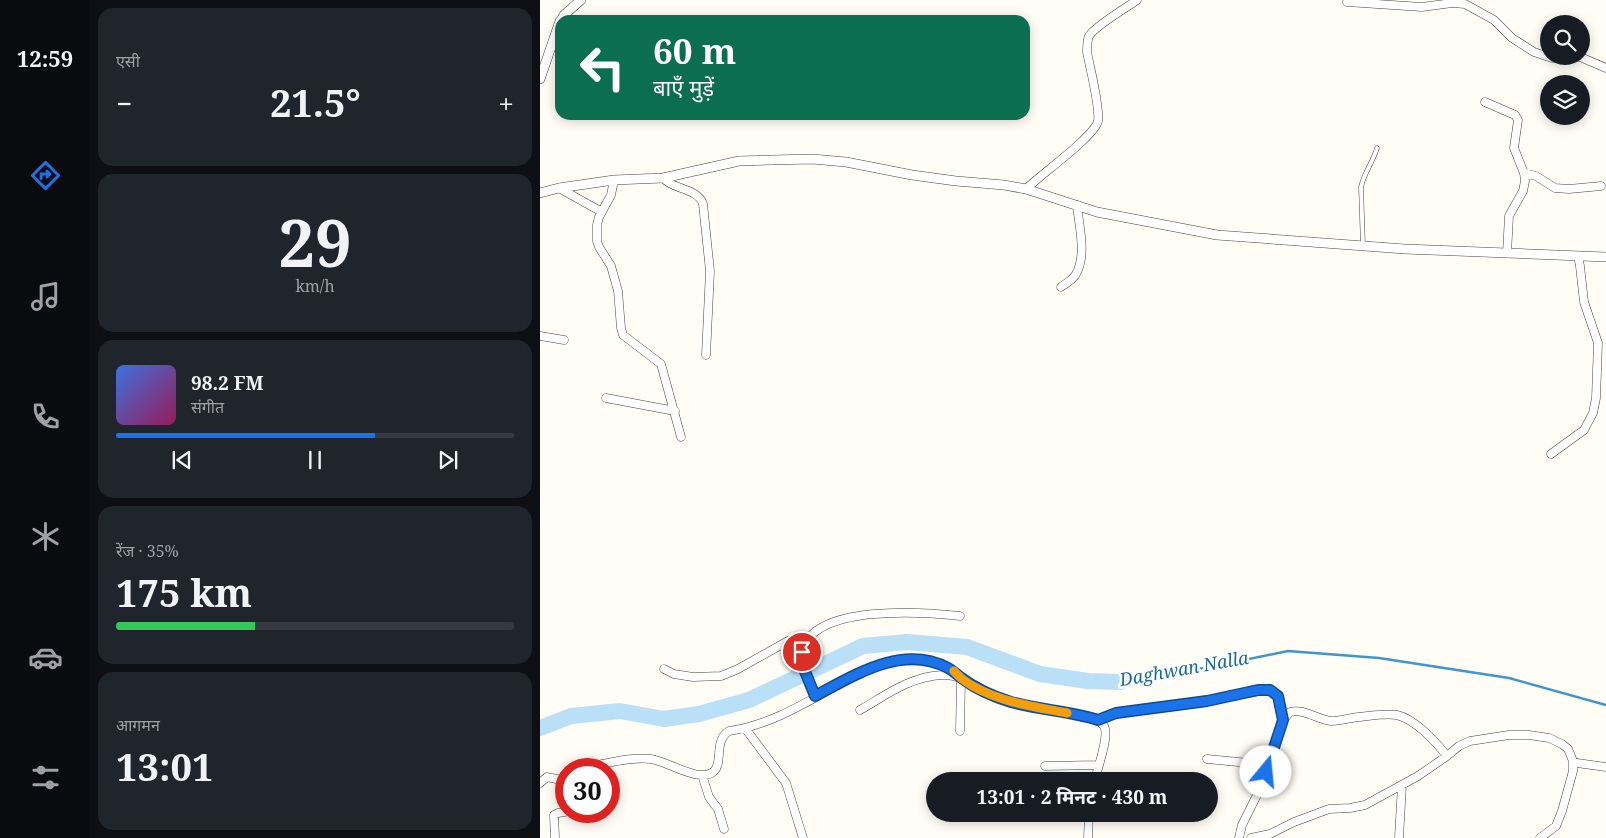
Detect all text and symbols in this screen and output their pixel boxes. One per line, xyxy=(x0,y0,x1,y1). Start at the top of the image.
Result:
map controls xyxy=(1540,15,1590,125)
button: search xyxy=(1540,15,1590,65)
text: 60 m xyxy=(653,27,736,74)
icon: left xyxy=(570,35,635,100)
text: 12:59 xyxy=(17,43,73,73)
text: एसी xyxy=(116,50,140,72)
text: बाएँ मुड़ें xyxy=(653,72,714,102)
button: layers xyxy=(1540,75,1590,125)
text: 21.5° xyxy=(270,76,361,128)
text: − xyxy=(116,84,132,122)
text: + xyxy=(498,84,514,122)
icon: directions xyxy=(28,158,63,193)
text: 29 xyxy=(278,198,352,286)
text: km/h xyxy=(295,275,335,297)
icon: music xyxy=(28,279,63,314)
text: 98.2 FM xyxy=(191,370,264,396)
text: संगीत xyxy=(191,396,224,418)
icon: phone xyxy=(28,399,63,434)
icon: previous xyxy=(168,446,196,474)
icon: pause xyxy=(301,446,329,474)
icon: next xyxy=(434,446,462,474)
icon: climate xyxy=(28,519,63,554)
text: रेंज · 35% xyxy=(116,540,179,562)
text: 175 km xyxy=(116,566,252,618)
pin xyxy=(781,631,823,673)
icon: arrive xyxy=(788,638,816,666)
icon: car xyxy=(28,640,63,675)
water label: Daghwan Nalla xyxy=(1117,645,1251,691)
text: आगमन xyxy=(116,714,160,736)
text: 13:01 xyxy=(116,740,213,792)
position arrow xyxy=(1239,745,1291,797)
speed limit sign: 30 xyxy=(555,758,620,823)
icon: filters xyxy=(28,760,63,795)
text: 13:01 · 2 मिनट · 430 m xyxy=(976,784,1168,810)

